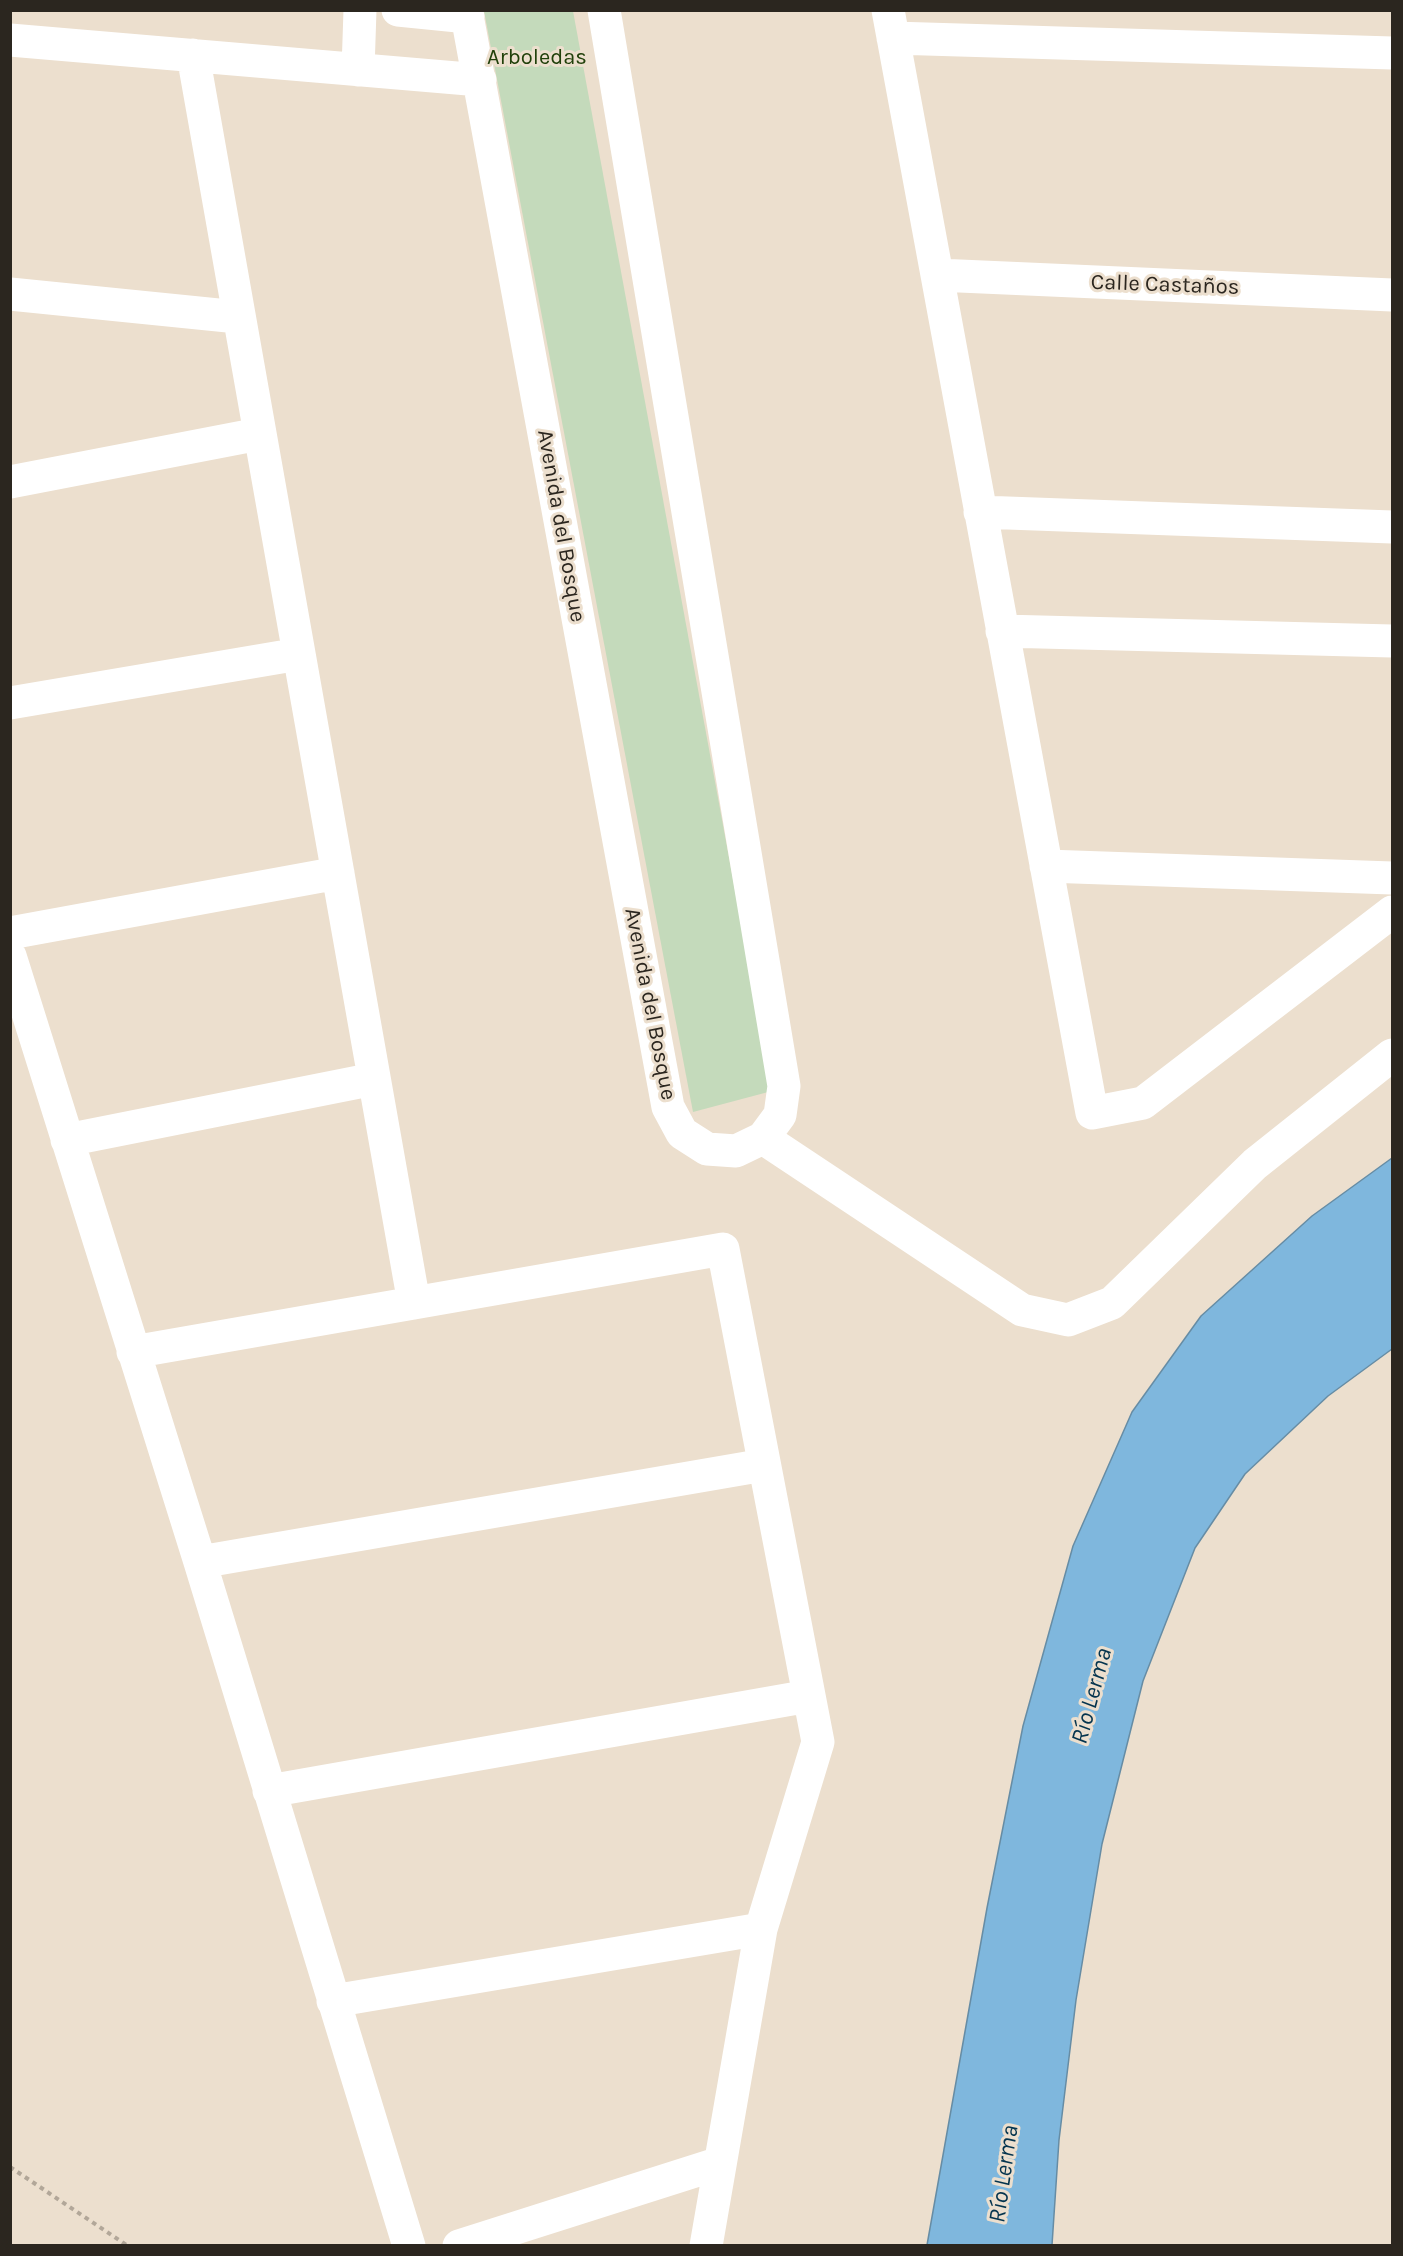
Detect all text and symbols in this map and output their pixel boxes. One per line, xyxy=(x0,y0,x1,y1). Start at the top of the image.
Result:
park label: Arboledas xyxy=(487,45,587,71)
street label: Calle Castaños xyxy=(1090,269,1240,301)
street label: Avenida del Bosque xyxy=(531,428,591,624)
street label: Avenida del Bosque xyxy=(618,906,682,1102)
water label: Río Lerma xyxy=(1065,1645,1119,1747)
water label: Río Lerma xyxy=(983,2123,1025,2225)

